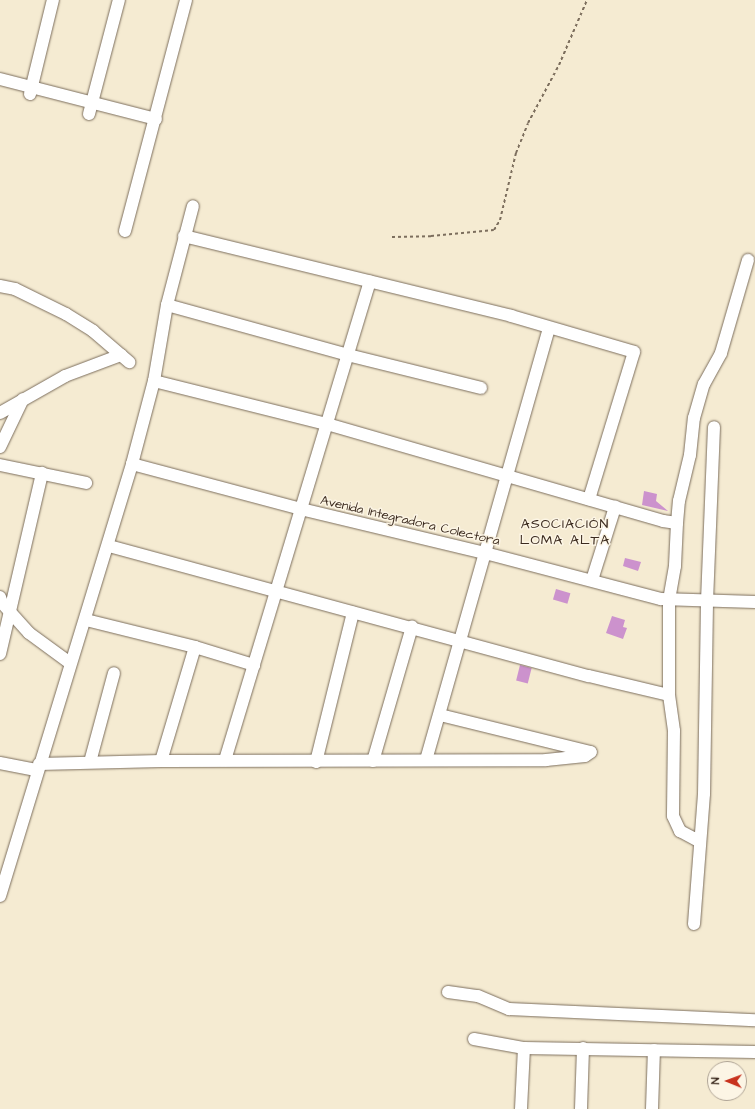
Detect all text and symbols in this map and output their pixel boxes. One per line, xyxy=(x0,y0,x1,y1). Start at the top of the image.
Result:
street label: Avenida Integradora Colectora xyxy=(319,493,501,549)
district label: ASOCIACIÓN LOMA ALTA xyxy=(520,516,610,548)
north arrow xyxy=(707,1061,747,1101)
text: N xyxy=(708,1077,723,1084)

